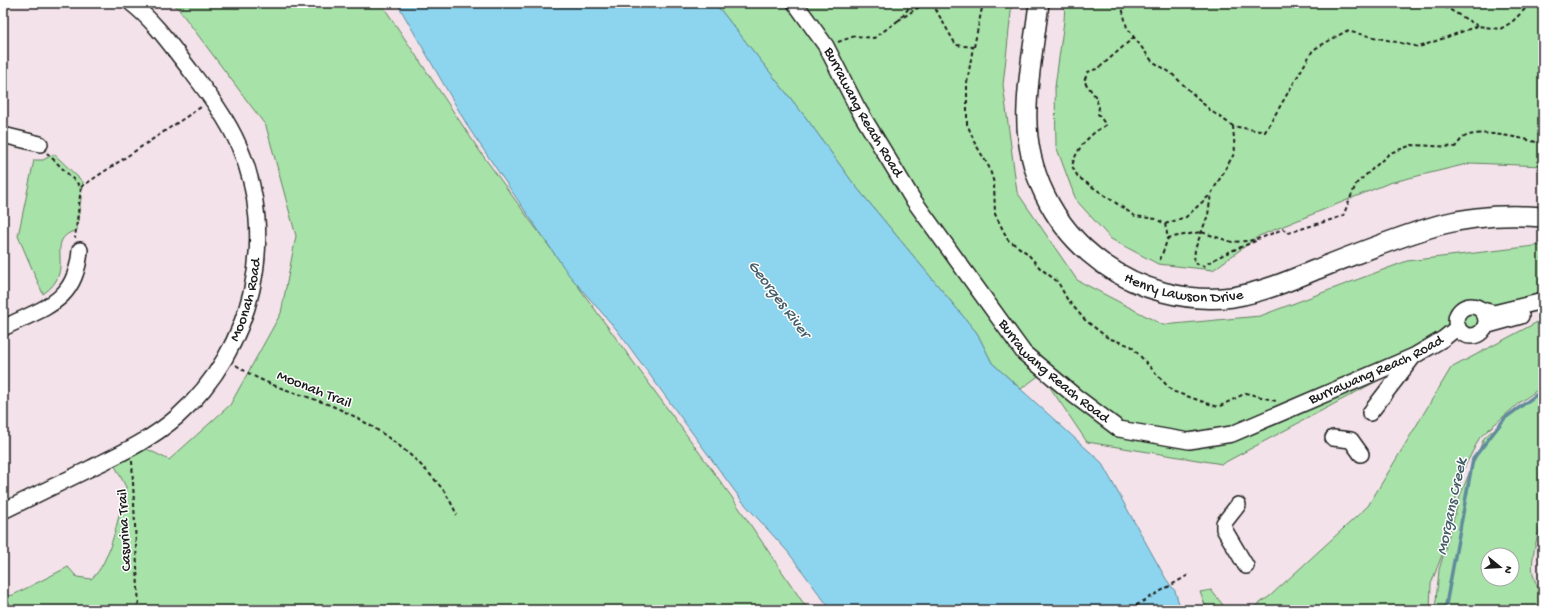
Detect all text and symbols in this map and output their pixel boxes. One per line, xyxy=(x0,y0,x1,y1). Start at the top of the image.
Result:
street label: Burrawang Reach Road xyxy=(819,44,907,182)
street label: Moonah Road xyxy=(226,256,266,345)
water label: Georges River xyxy=(743,257,815,345)
street label: Henry Lawson Drive xyxy=(1121,269,1245,308)
street label: Burrawang Reach Road xyxy=(993,315,1114,428)
street label: Burrawang Reach Road xyxy=(1305,331,1448,409)
street label: Moonah Trail xyxy=(274,367,354,413)
water label: Morgans Creek xyxy=(1433,455,1473,557)
street label: Casurina Trail xyxy=(114,488,136,572)
north arrow xyxy=(1480,547,1520,587)
text: N xyxy=(1501,564,1514,575)

